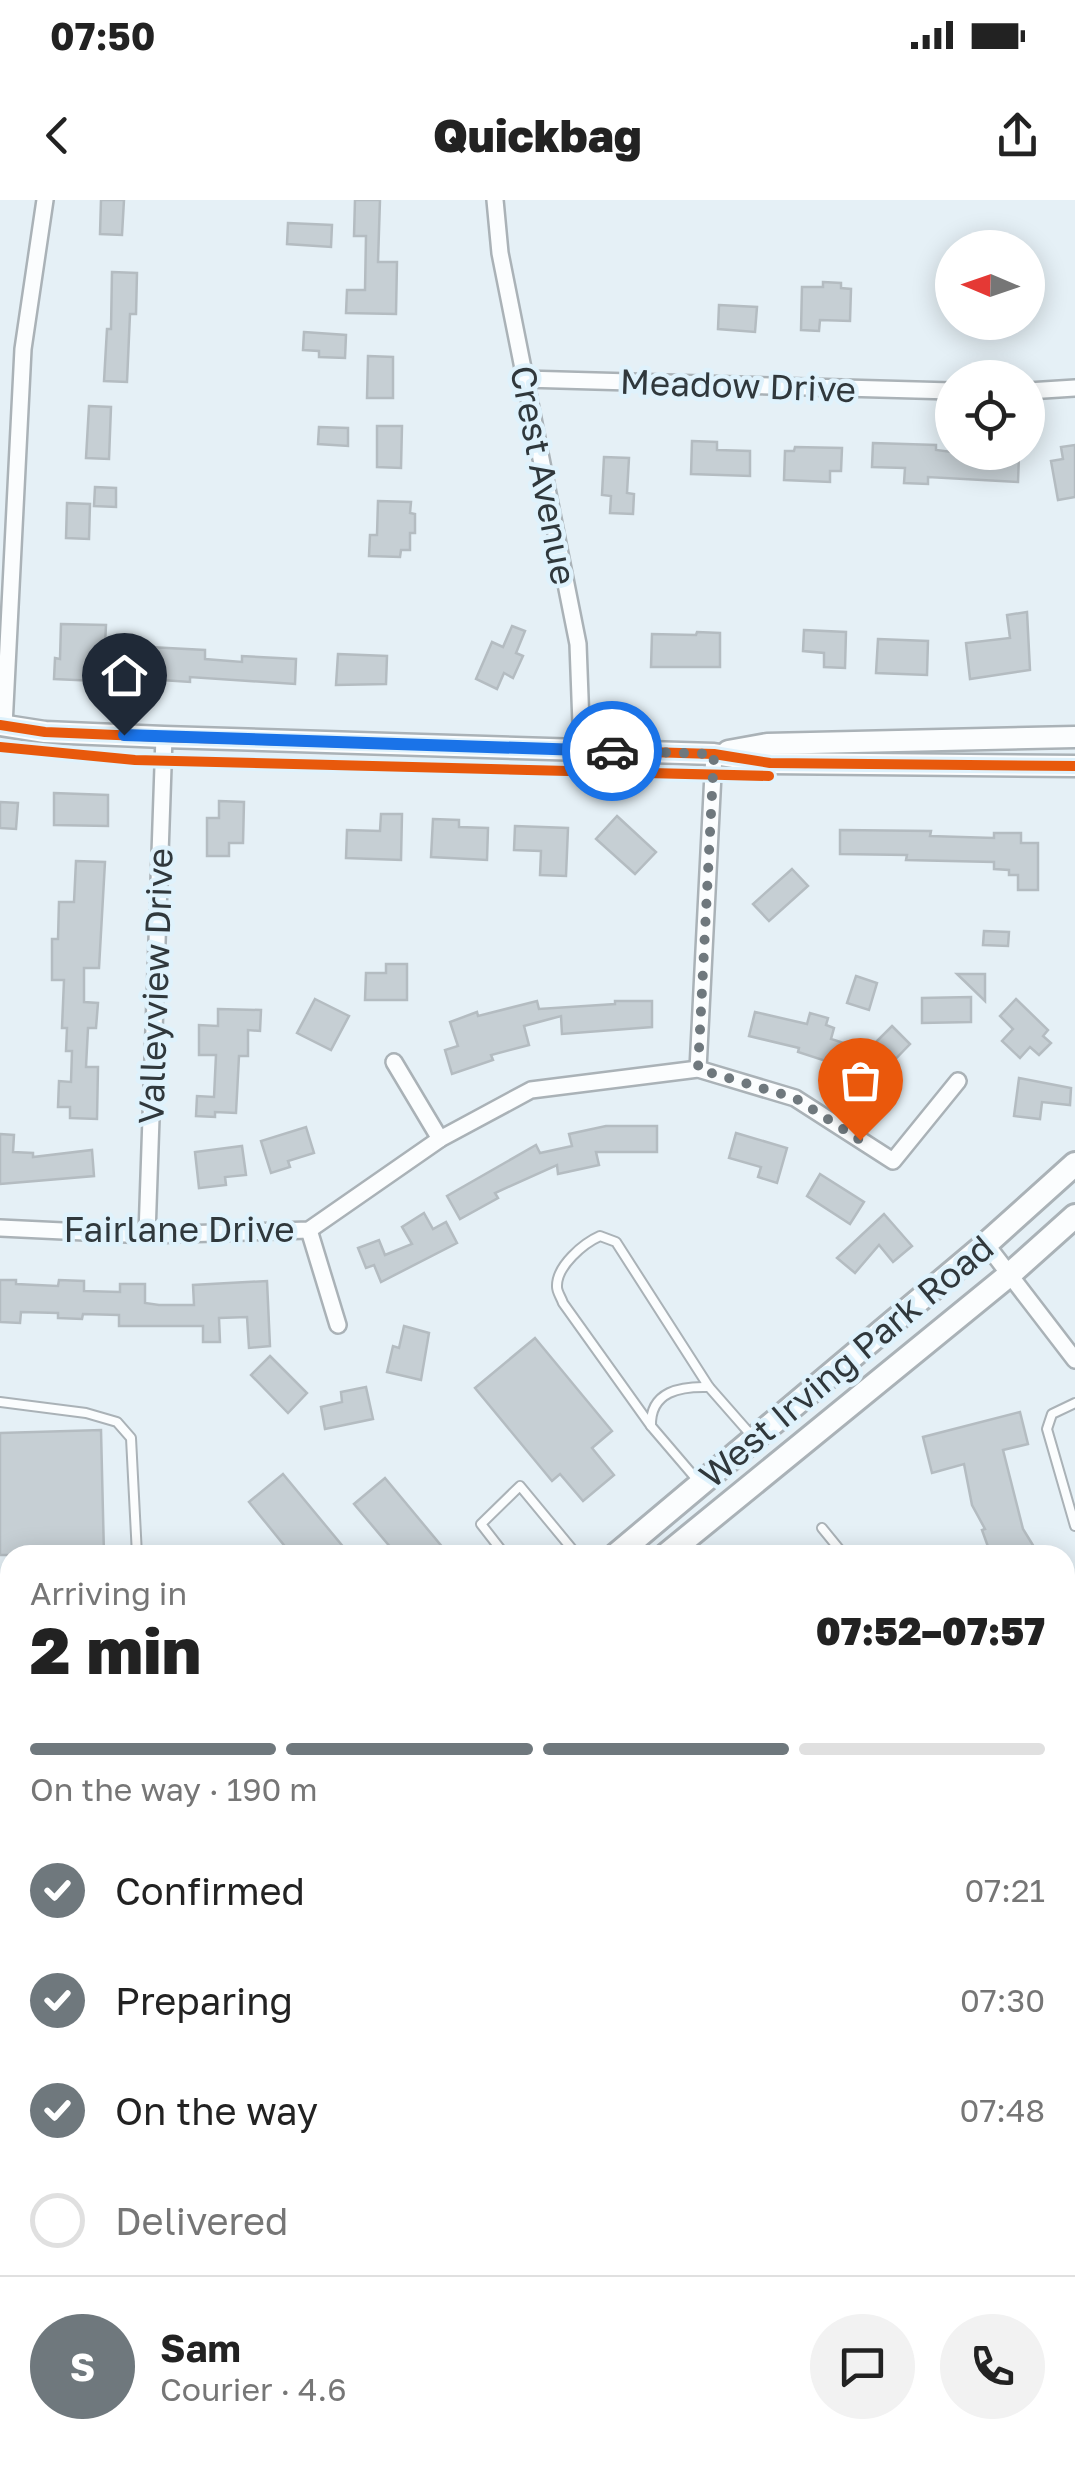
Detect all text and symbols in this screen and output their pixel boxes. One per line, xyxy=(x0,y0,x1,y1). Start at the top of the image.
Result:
text: 07:50 xyxy=(50,13,155,58)
icon: back xyxy=(30,108,85,163)
text: Quickbag xyxy=(433,108,642,162)
icon: share xyxy=(990,108,1045,163)
north arrow xyxy=(935,230,1045,340)
map controls xyxy=(935,230,1045,470)
street label: Meadow Drive xyxy=(619,360,857,410)
button: locate xyxy=(935,360,1045,470)
street label: Crest Avenue xyxy=(502,362,586,588)
pin xyxy=(82,633,167,736)
icon: home xyxy=(97,648,152,703)
courier xyxy=(562,701,662,801)
icon: car xyxy=(585,724,640,779)
street label: Valleyview Drive xyxy=(129,847,181,1125)
pin xyxy=(818,1038,903,1141)
icon: bag xyxy=(833,1053,888,1108)
street label: Fairlane Drive xyxy=(63,1208,295,1250)
street label: West Irving Park Road xyxy=(691,1226,1001,1496)
text: Arriving in xyxy=(30,1574,187,1612)
text: 07:52–07:57 xyxy=(816,1608,1045,1653)
text: 2 min xyxy=(30,1610,201,1688)
text: On the way · 190 m xyxy=(30,1770,318,1808)
icon: check xyxy=(30,1863,85,1918)
text: Confirmed xyxy=(115,1868,305,1913)
text: 07:21 xyxy=(965,1871,1045,1909)
icon: check xyxy=(30,1973,85,2028)
text: Preparing xyxy=(115,1978,293,2023)
text: 07:30 xyxy=(960,1981,1045,2019)
icon: check xyxy=(30,2083,85,2138)
text: On the way xyxy=(115,2088,318,2133)
text: 07:48 xyxy=(960,2091,1045,2129)
text: Delivered xyxy=(115,2198,288,2243)
button: chat xyxy=(810,2314,915,2419)
button: phone xyxy=(940,2314,1045,2419)
text: Sam xyxy=(160,2325,241,2370)
text: S xyxy=(70,2344,95,2389)
text: Courier · 4.6 xyxy=(160,2370,347,2408)

